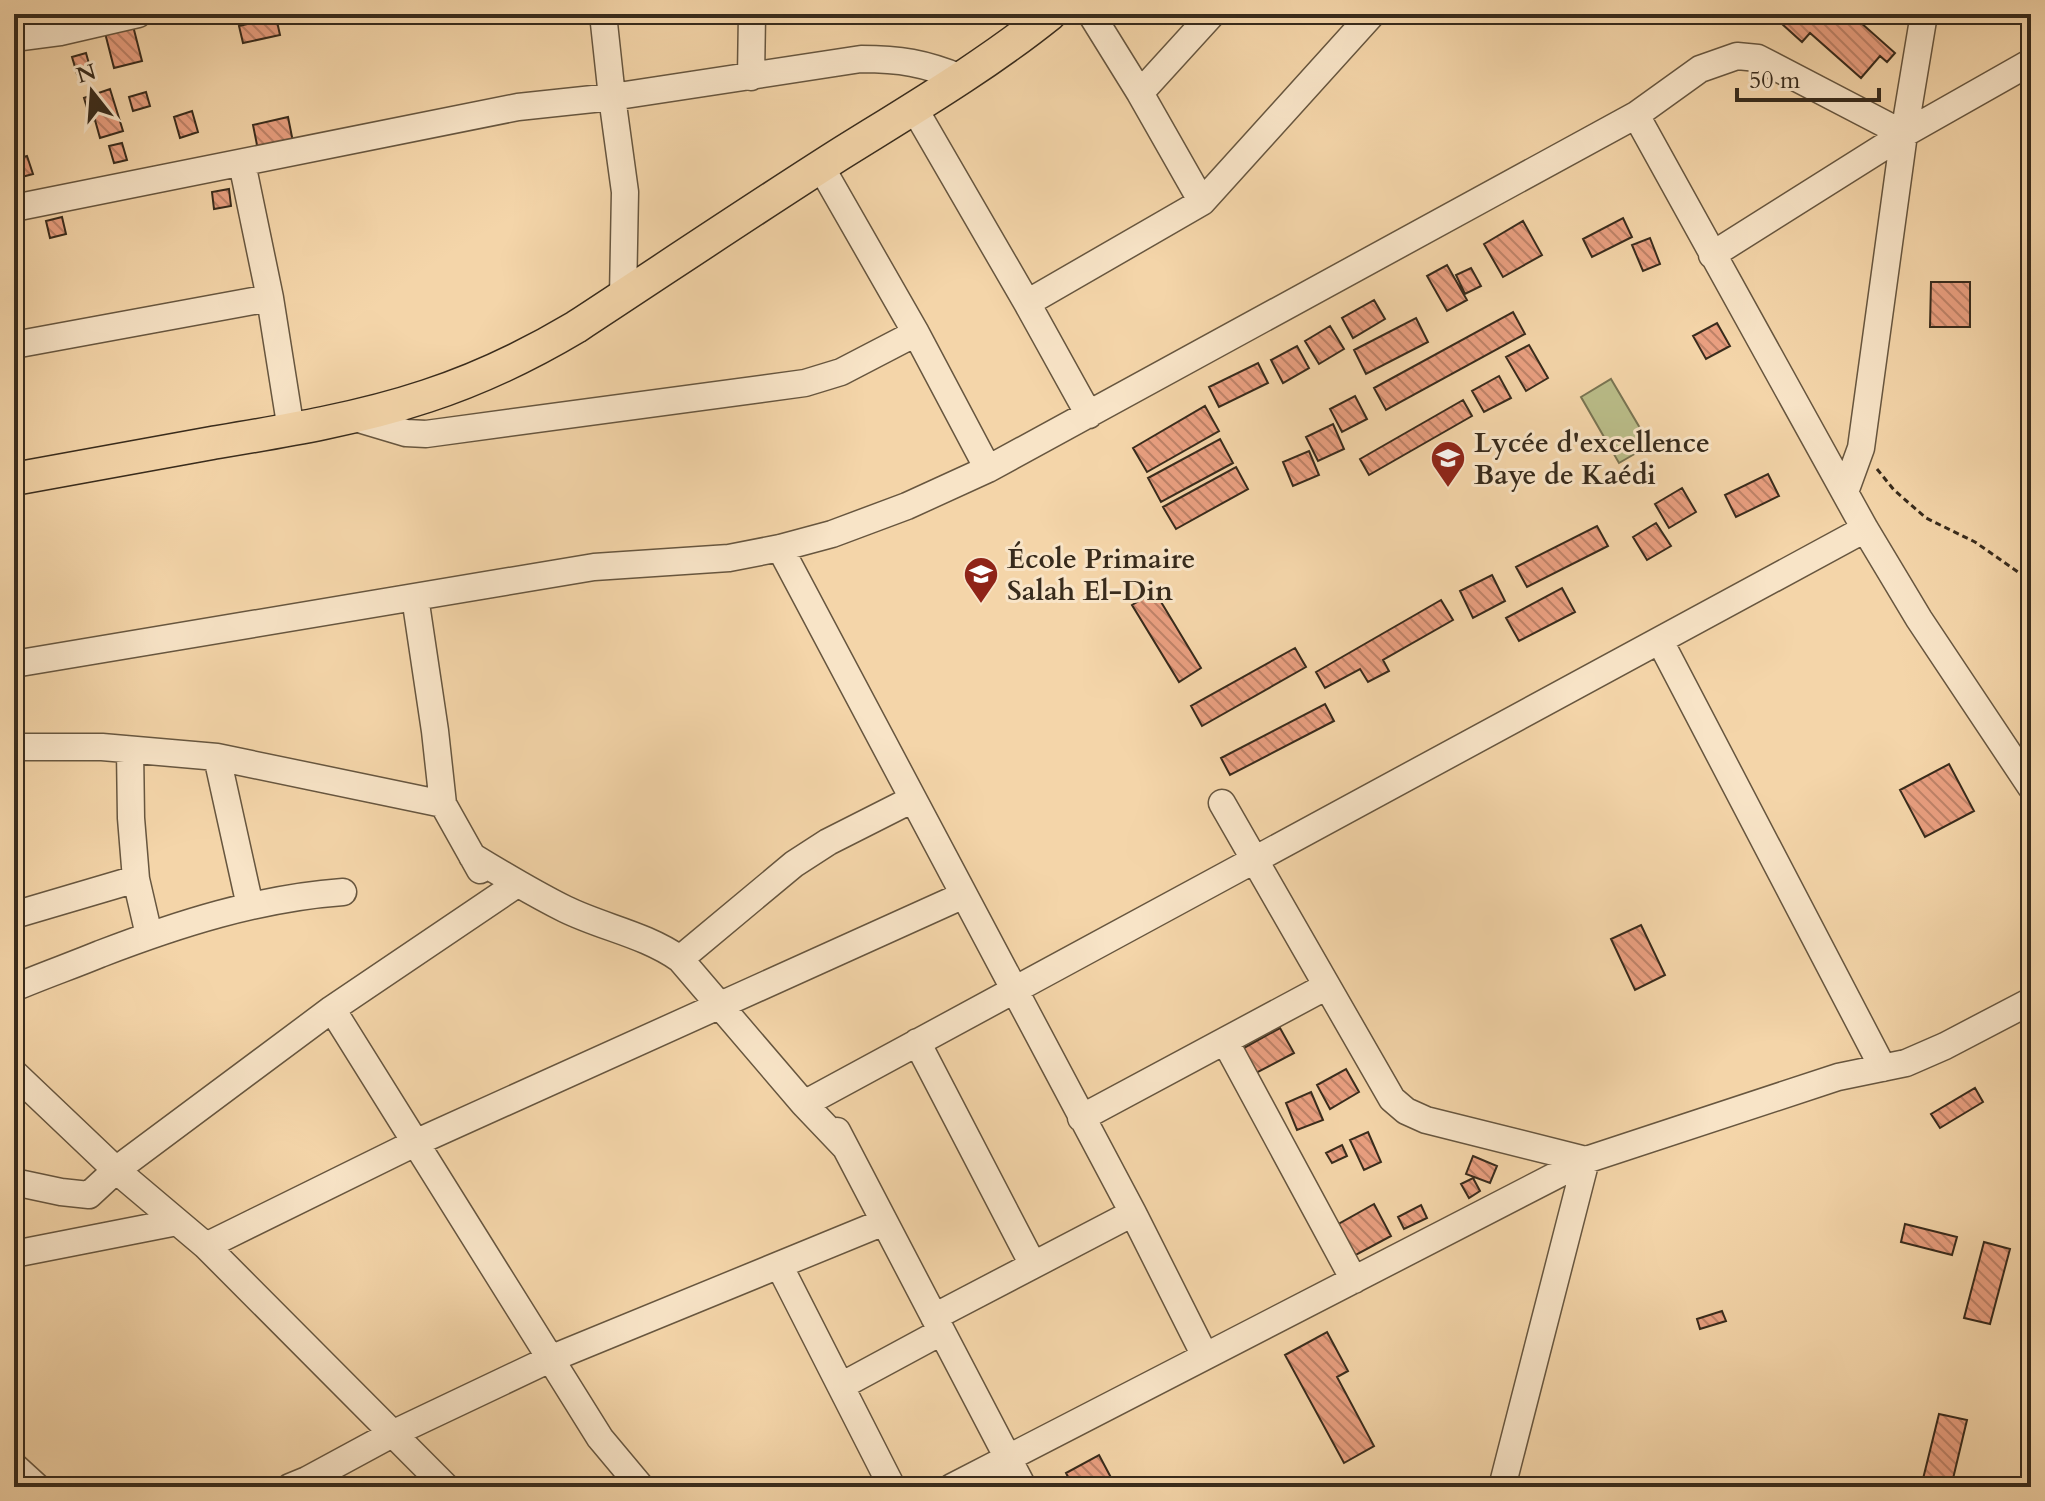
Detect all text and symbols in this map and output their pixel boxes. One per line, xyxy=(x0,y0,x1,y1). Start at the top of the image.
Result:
north arrow xyxy=(52,52,132,132)
scale bar xyxy=(1737,52,1879,102)
text: N xyxy=(73,57,100,91)
text: 50 m xyxy=(1749,64,1801,97)
place label: Lycée d'excellence Baye de Kaédi xyxy=(1474,424,1710,494)
school or university icon: Lycée d'excellence Baye de Kaédi xyxy=(1429,439,1467,489)
place label: École Primaire Salah El-Din xyxy=(1007,540,1195,610)
school or university icon: École Primaire Salah El-Din xyxy=(962,555,1000,605)

